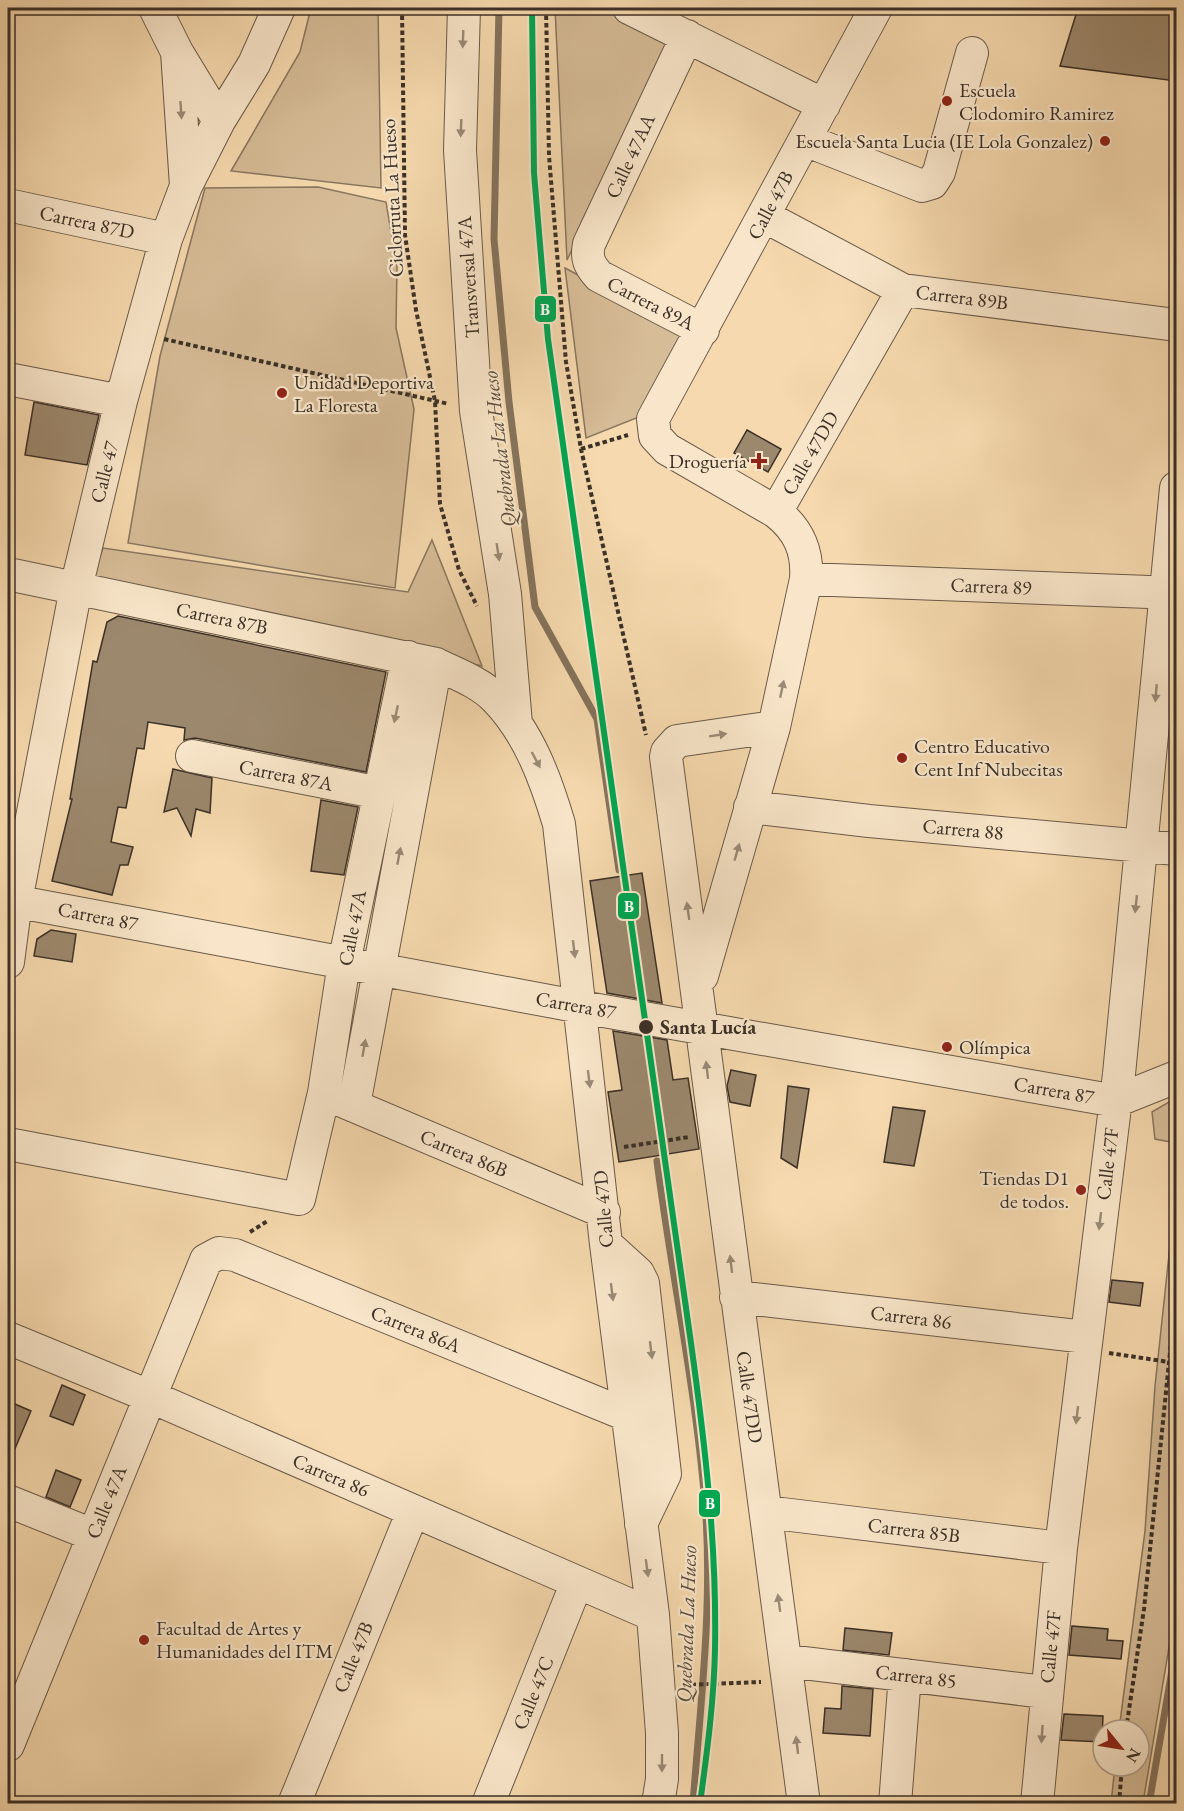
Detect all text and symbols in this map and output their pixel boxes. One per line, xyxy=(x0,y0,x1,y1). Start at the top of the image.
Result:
one-way arrow xyxy=(459,29,468,48)
place label: Escuela Clodomiro Ramirez xyxy=(959,77,1114,126)
marker: Escuela Clodomiro Ramirez xyxy=(940,94,954,108)
one-way arrow xyxy=(176,101,186,120)
street label: Calle 47AA xyxy=(599,109,661,202)
street label: Ciclorruta La Hueso xyxy=(375,118,409,278)
one-way arrow xyxy=(456,119,465,138)
place label: Escuela Santa Lucia (IE Lola Gonzalez) xyxy=(795,128,1093,154)
marker: Escuela Santa Lucia (IE Lola Gonzalez) xyxy=(1098,134,1112,148)
street label: Calle 47B xyxy=(741,166,799,244)
street label: Carrera 87D xyxy=(37,199,137,245)
street label: Transversal 47A xyxy=(451,215,485,339)
street label: Carrera 89A xyxy=(603,270,699,336)
street label: Carrera 89B xyxy=(914,278,1010,316)
line badge: B xyxy=(534,295,557,323)
text: B xyxy=(540,299,550,320)
place label: Unidad Deportiva La Floresta xyxy=(294,369,434,418)
water label: Quebrada La Hueso xyxy=(476,369,522,529)
marker: Unidad Deportiva La Floresta xyxy=(275,386,289,400)
street label: Calle 47DD xyxy=(776,406,844,500)
street label: Calle 47 xyxy=(84,438,124,506)
place label: Droguería xyxy=(669,448,747,474)
marker: Droguería xyxy=(752,454,766,468)
one-way arrow xyxy=(494,543,503,562)
street label: Carrera 89 xyxy=(950,572,1032,600)
street label: Carrera 87B xyxy=(174,596,270,640)
one-way arrow xyxy=(778,680,787,699)
one-way arrow xyxy=(1151,683,1161,702)
one-way arrow xyxy=(391,705,400,724)
one-way arrow xyxy=(709,731,728,740)
place label: Centro Educativo Cent Inf Nubecitas xyxy=(914,733,1063,782)
one-way arrow xyxy=(531,751,541,768)
marker: Centro Educativo Cent Inf Nubecitas xyxy=(895,751,909,765)
street label: Carrera 87A xyxy=(237,753,335,797)
street label: Carrera 88 xyxy=(921,813,1005,845)
one-way arrow xyxy=(733,843,742,861)
one-way arrow xyxy=(395,846,404,865)
street label: Calle 47A xyxy=(332,888,372,968)
line badge: B xyxy=(617,892,640,920)
street label: Carrera 87 xyxy=(56,895,141,937)
one-way arrow xyxy=(1131,895,1141,914)
text: B xyxy=(624,896,634,917)
one-way arrow xyxy=(683,901,692,920)
one-way arrow xyxy=(569,940,579,959)
street label: Carrera 87 xyxy=(534,985,619,1025)
place label: Santa Lucía xyxy=(660,1014,756,1040)
marker: Santa Lucía xyxy=(637,1018,655,1036)
place label: Olímpica xyxy=(959,1034,1031,1060)
one-way arrow xyxy=(359,1038,368,1057)
marker: Olímpica xyxy=(940,1040,954,1054)
one-way arrow xyxy=(703,1061,712,1080)
one-way arrow xyxy=(584,1070,594,1089)
street label: Carrera 87 xyxy=(1012,1070,1097,1110)
street label: Carrera 86B xyxy=(416,1123,512,1183)
street label: Calle 47F xyxy=(1090,1126,1124,1202)
place label: Tiendas D1 de todos. xyxy=(979,1165,1069,1214)
street label: Calle 47D xyxy=(587,1169,619,1249)
marker: Tiendas D1 de todos. xyxy=(1074,1183,1088,1197)
one-way arrow xyxy=(1096,1212,1105,1231)
one-way arrow xyxy=(727,1254,736,1273)
one-way arrow xyxy=(607,1282,616,1301)
street label: Carrera 86A xyxy=(367,1299,465,1359)
street label: Carrera 86 xyxy=(869,1299,953,1335)
one-way arrow xyxy=(646,1341,655,1360)
street label: Calle 47DD xyxy=(731,1349,769,1445)
one-way arrow xyxy=(1072,1405,1082,1424)
street label: Carrera 86 xyxy=(289,1447,374,1503)
street label: Calle 47A xyxy=(80,1461,132,1542)
line badge: B xyxy=(698,1489,721,1518)
text: B xyxy=(705,1493,715,1514)
street label: Carrera 85B xyxy=(866,1511,962,1549)
water label: Quebrada La Hueso xyxy=(670,1545,702,1703)
one-way arrow xyxy=(642,1559,651,1578)
one-way arrow xyxy=(774,1593,783,1612)
street label: Calle 47F xyxy=(1033,1609,1067,1685)
place label: Facultad de Artes y Humanidades del ITM xyxy=(156,1615,333,1664)
street label: Calle 47B xyxy=(327,1618,379,1696)
marker: Facultad de Artes y Humanidades del ITM xyxy=(137,1633,151,1647)
street label: Calle 47C xyxy=(507,1652,559,1734)
street label: Carrera 85 xyxy=(874,1658,958,1694)
north arrow xyxy=(1091,1718,1151,1778)
one-way arrow xyxy=(1037,1724,1047,1743)
one-way arrow xyxy=(792,1736,802,1755)
text: N xyxy=(1121,1744,1146,1766)
one-way arrow xyxy=(657,1753,667,1772)

